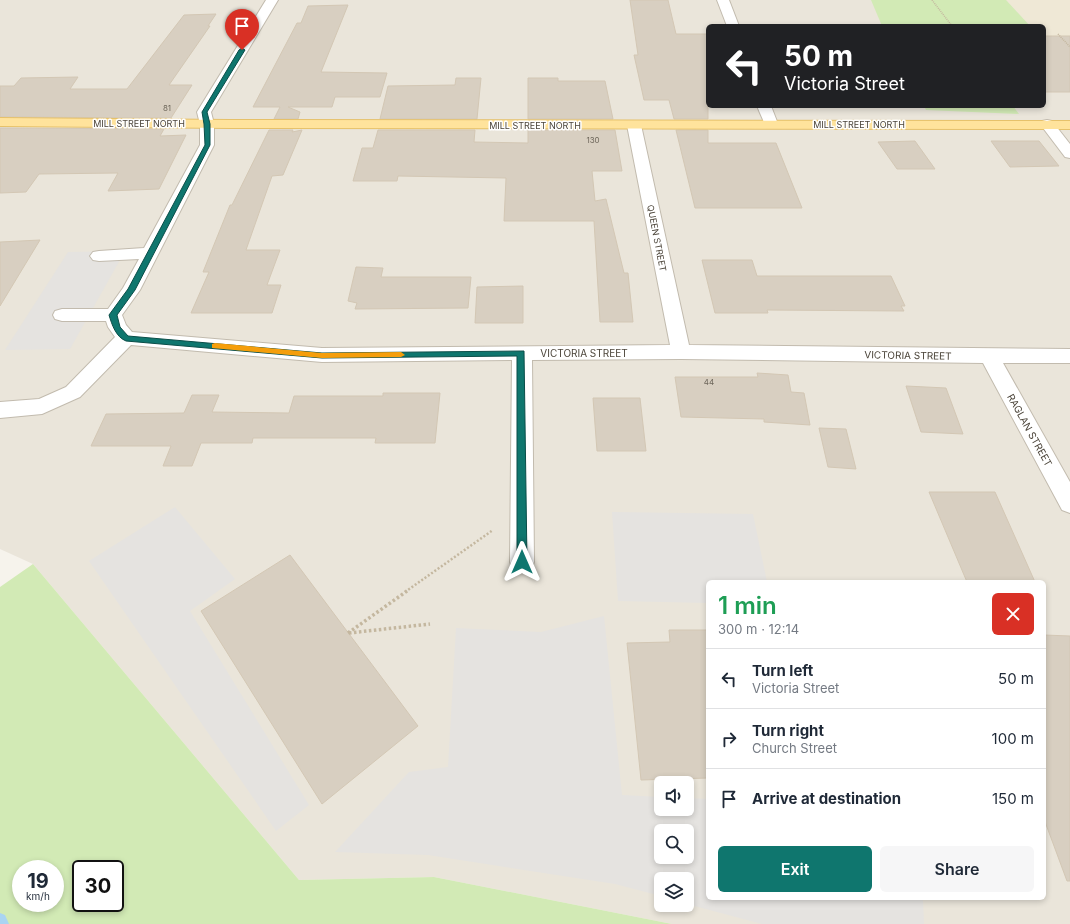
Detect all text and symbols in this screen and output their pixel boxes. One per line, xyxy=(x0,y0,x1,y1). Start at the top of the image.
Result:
pin xyxy=(225,9,259,50)
icon: arrive xyxy=(231,15,253,37)
text: 50 m xyxy=(784,39,853,73)
icon: left xyxy=(718,40,770,92)
text: Victoria Street xyxy=(784,73,905,94)
house number: 81 xyxy=(163,103,171,113)
street label: MILL STREET NORTH xyxy=(93,118,185,129)
street label: MILL STREET NORTH xyxy=(813,119,905,130)
street label: MILL STREET NORTH xyxy=(489,120,581,131)
house number: 130 xyxy=(586,135,600,145)
street label: QUEEN STREET xyxy=(645,204,669,272)
street label: VICTORIA STREET xyxy=(540,347,628,359)
street label: VICTORIA STREET xyxy=(864,348,952,362)
house number: 44 xyxy=(704,377,714,387)
street label: RAGLAN STREET xyxy=(1005,392,1055,468)
position arrow xyxy=(501,541,543,583)
text: 1 min xyxy=(718,591,777,620)
button: close xyxy=(992,593,1034,635)
text: 300 m · 12:14 xyxy=(718,621,799,637)
text: Turn left xyxy=(752,661,813,680)
icon: left xyxy=(718,668,740,690)
text: 50 m xyxy=(998,669,1034,688)
text: Victoria Street xyxy=(752,680,839,696)
text: Turn right xyxy=(752,721,824,740)
icon: right xyxy=(718,728,740,750)
text: 100 m xyxy=(992,729,1034,748)
text: Church Street xyxy=(752,740,837,756)
map controls xyxy=(654,776,694,912)
button: sound xyxy=(654,776,694,816)
icon: arrive xyxy=(718,788,740,810)
text: Arrive at destination xyxy=(752,789,901,808)
text: 150 m xyxy=(992,789,1034,808)
button: search xyxy=(654,824,694,864)
button: Exit xyxy=(718,846,872,892)
button: Share xyxy=(880,846,1034,892)
speed limit sign: 30 xyxy=(72,860,124,912)
text: 19 xyxy=(27,869,49,893)
button: layers xyxy=(654,872,694,912)
text: km/h xyxy=(26,890,50,902)

